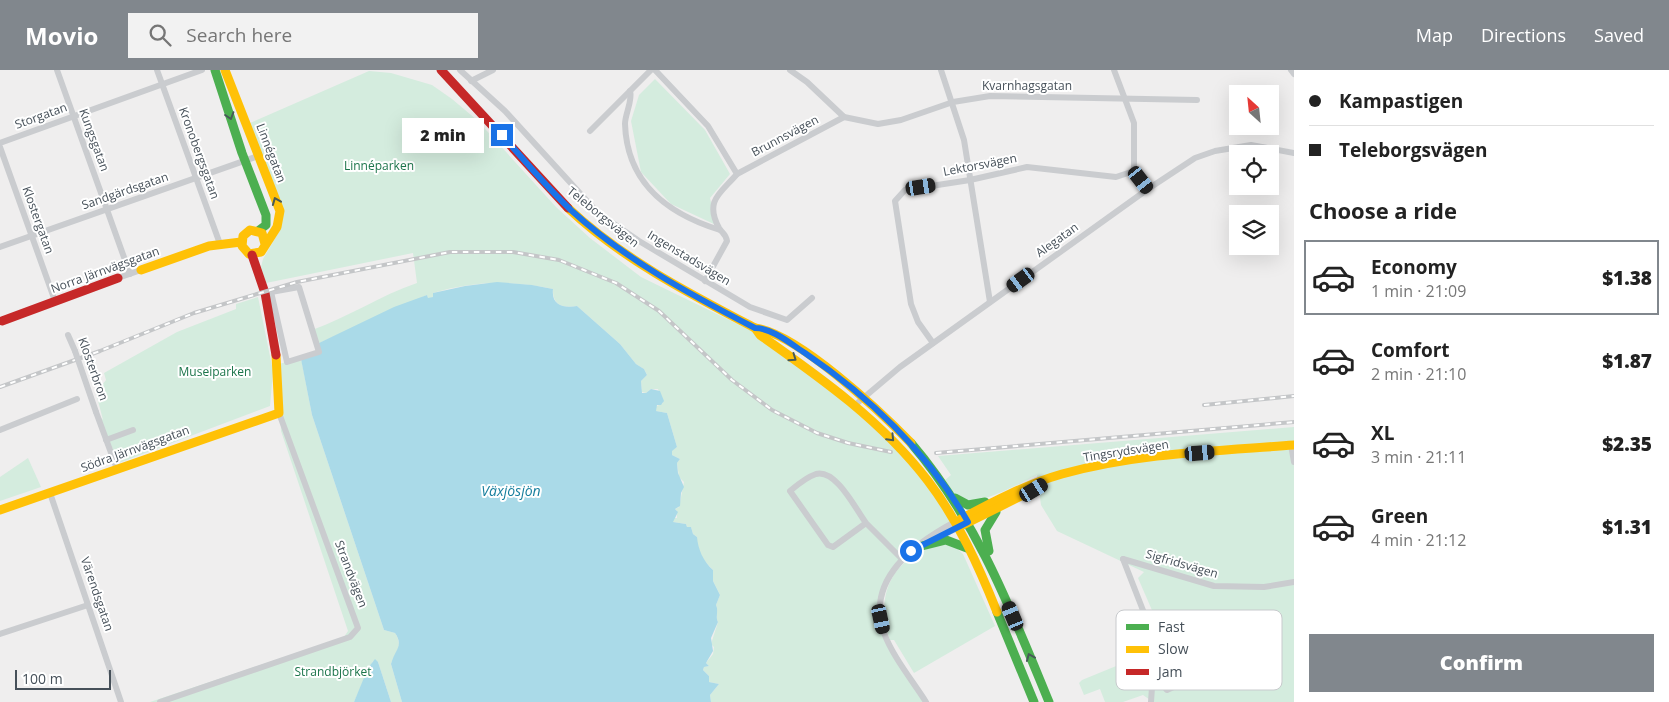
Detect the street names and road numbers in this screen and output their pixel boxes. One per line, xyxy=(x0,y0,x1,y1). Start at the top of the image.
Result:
street label: Kvarnhagsgatan xyxy=(982,77,1072,94)
street label: Storgatan xyxy=(12,98,69,133)
street label: Kronobergsgatan xyxy=(175,104,224,201)
street label: Kungsgatan xyxy=(75,106,114,174)
street label: Brunnsvägen xyxy=(748,111,821,160)
street label: Linnégatan xyxy=(252,121,291,185)
street label: Lektorsvägen xyxy=(942,149,1018,180)
street label: Sandgärdsgatan xyxy=(79,168,170,213)
street label: Teleborgsvägen xyxy=(564,182,643,251)
street label: Klostergatan xyxy=(18,184,59,256)
street label: Alegatan xyxy=(1032,218,1081,261)
street label: Ingenstadsvägen xyxy=(644,226,734,289)
street label: Norra Järnvägsgatan xyxy=(48,242,161,297)
street label: Klosterbron xyxy=(74,335,113,403)
street label: Södra Järnvägsgatan xyxy=(78,421,191,476)
street label: Tingsrydsvägen xyxy=(1082,435,1170,466)
street label: Strandvägen xyxy=(331,538,372,610)
street label: Sigfridsvägen xyxy=(1144,545,1220,582)
street label: Värendsgatan xyxy=(77,554,118,633)

